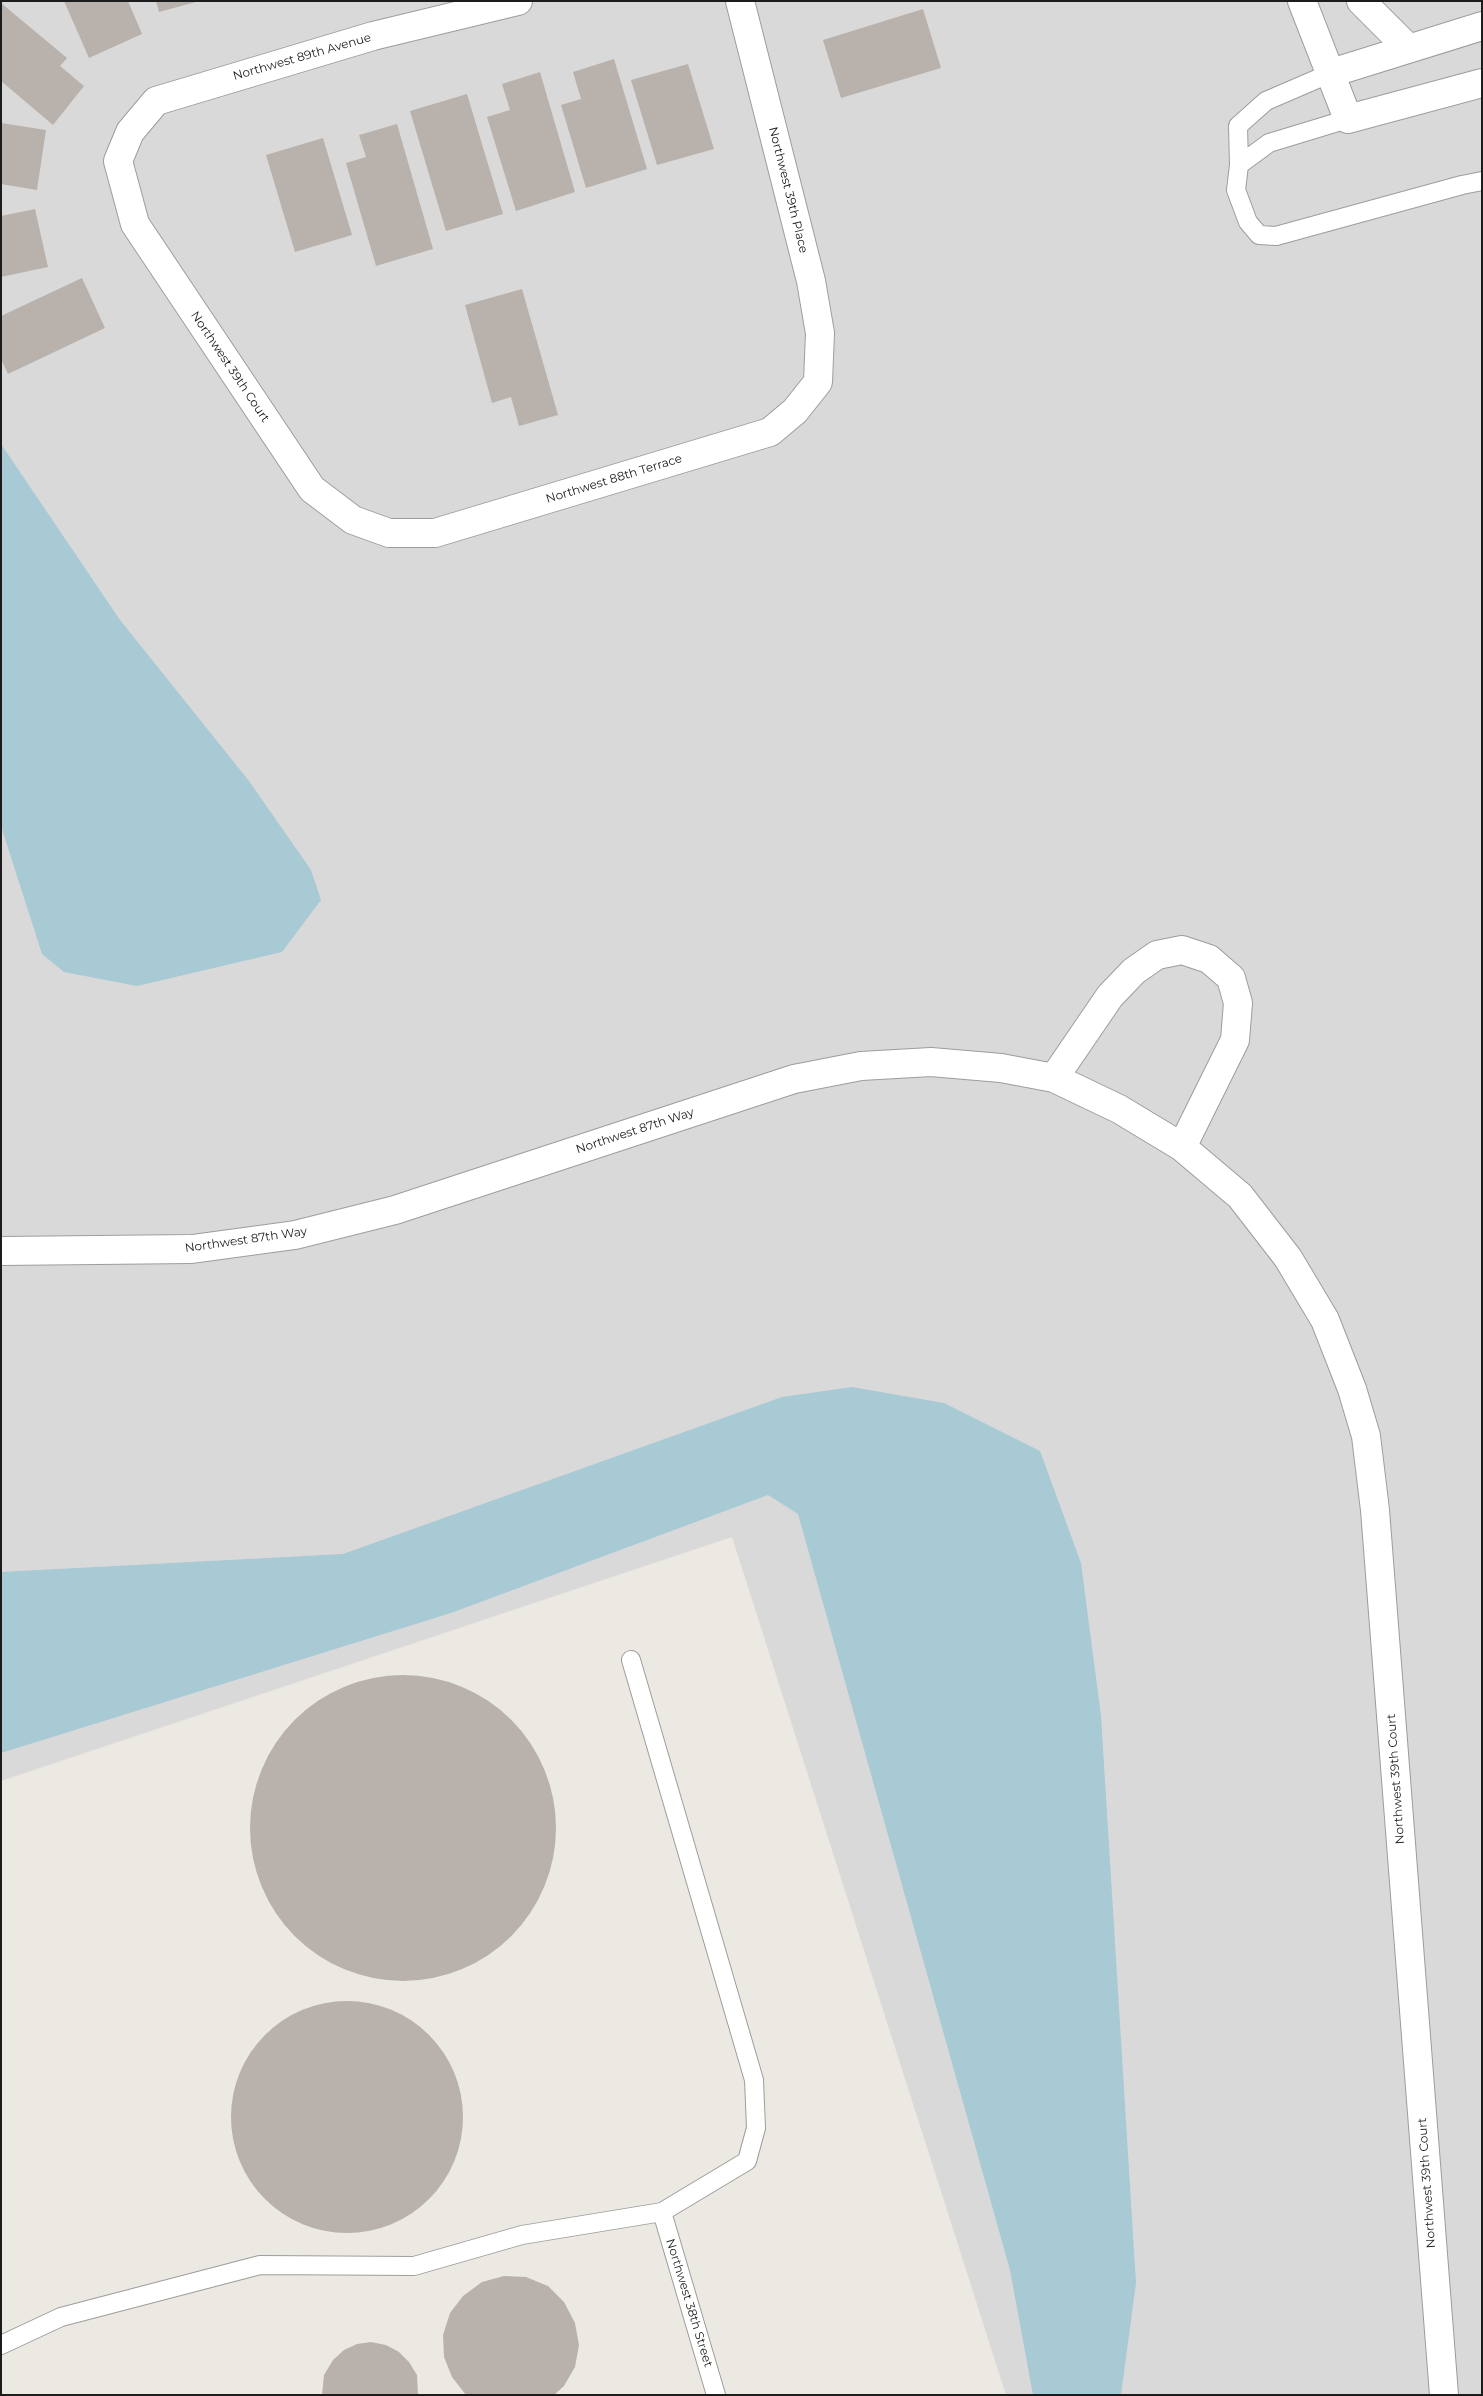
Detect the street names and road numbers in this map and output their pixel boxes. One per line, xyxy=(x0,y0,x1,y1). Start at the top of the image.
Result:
street label: Northwest 89th Avenue xyxy=(231,30,373,84)
street label: Northwest 39th Place xyxy=(765,125,811,255)
street label: Northwest 39th Court xyxy=(188,309,272,425)
street label: Northwest 88th Terrace xyxy=(544,451,684,507)
street label: Northwest 87th Way xyxy=(574,1105,696,1157)
street label: Northwest 87th Way xyxy=(184,1224,308,1256)
street label: Northwest 39th Court xyxy=(1384,1713,1408,1845)
street label: Northwest 39th Court xyxy=(1415,2117,1439,2249)
street label: Northwest 38th Street xyxy=(663,2237,715,2369)

